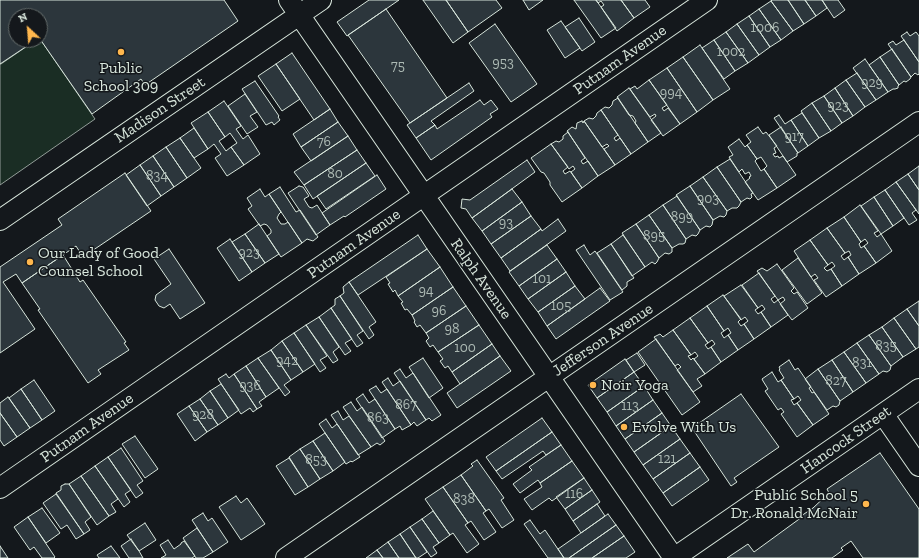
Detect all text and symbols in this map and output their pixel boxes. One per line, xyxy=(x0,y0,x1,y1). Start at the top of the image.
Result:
north arrow xyxy=(8,8,48,48)
text: N xyxy=(16,10,30,25)
house number: 1006 xyxy=(751,20,779,36)
street label: Putnam Avenue xyxy=(570,21,670,99)
house number: 1002 xyxy=(717,44,745,60)
marker: Public School 309 xyxy=(116,47,126,57)
house number: 953 xyxy=(492,55,514,71)
place label: Public School 309 xyxy=(84,58,158,96)
house number: 75 xyxy=(391,58,405,74)
street label: Madison Street xyxy=(111,73,209,147)
house number: 929 xyxy=(861,75,883,91)
house number: 994 xyxy=(660,85,682,101)
house number: 923 xyxy=(827,98,849,114)
house number: 917 xyxy=(784,129,804,145)
house number: 76 xyxy=(317,134,331,150)
house number: 80 xyxy=(327,166,343,182)
house number: 834 xyxy=(146,168,168,184)
house number: 903 xyxy=(697,191,719,207)
street label: Putnam Avenue xyxy=(304,205,404,283)
house number: 899 xyxy=(671,209,693,225)
house number: 93 xyxy=(499,215,513,231)
house number: 895 xyxy=(643,228,665,244)
street label: Ralph Avenue xyxy=(446,235,516,323)
place label: Our Lady of Good Counsel School xyxy=(38,243,159,281)
house number: 923 xyxy=(238,245,260,261)
marker: Our Lady of Good Counsel School xyxy=(25,257,35,267)
house number: 101 xyxy=(533,271,551,287)
house number: 94 xyxy=(419,283,433,299)
house number: 105 xyxy=(551,298,571,314)
street label: Jefferson Avenue xyxy=(549,299,657,381)
house number: 96 xyxy=(432,303,446,319)
house number: 98 xyxy=(445,321,459,337)
house number: 835 xyxy=(875,338,897,354)
house number: 100 xyxy=(454,340,476,356)
house number: 942 xyxy=(276,353,298,369)
house number: 831 xyxy=(852,355,872,371)
house number: 827 xyxy=(825,373,847,389)
place label: Noir Yoga xyxy=(601,375,669,395)
house number: 936 xyxy=(239,378,261,394)
marker: Noir Yoga xyxy=(588,380,598,390)
street label: Putnam Avenue xyxy=(37,389,137,467)
house number: 867 xyxy=(395,397,417,413)
house number: 113 xyxy=(621,398,639,414)
street label: Hancock Street xyxy=(797,402,895,478)
house number: 928 xyxy=(192,407,214,423)
house number: 863 xyxy=(367,410,389,426)
place label: Evolve With Us xyxy=(632,417,736,437)
marker: Evolve With Us xyxy=(619,422,629,432)
house number: 121 xyxy=(658,451,676,467)
house number: 853 xyxy=(305,452,327,468)
place label: Public School 5 Dr. Ronald McNair xyxy=(731,485,858,523)
house number: 116 xyxy=(565,486,583,502)
house number: 838 xyxy=(453,491,475,507)
marker: Public School 5 Dr. Ronald McNair xyxy=(861,499,871,509)

